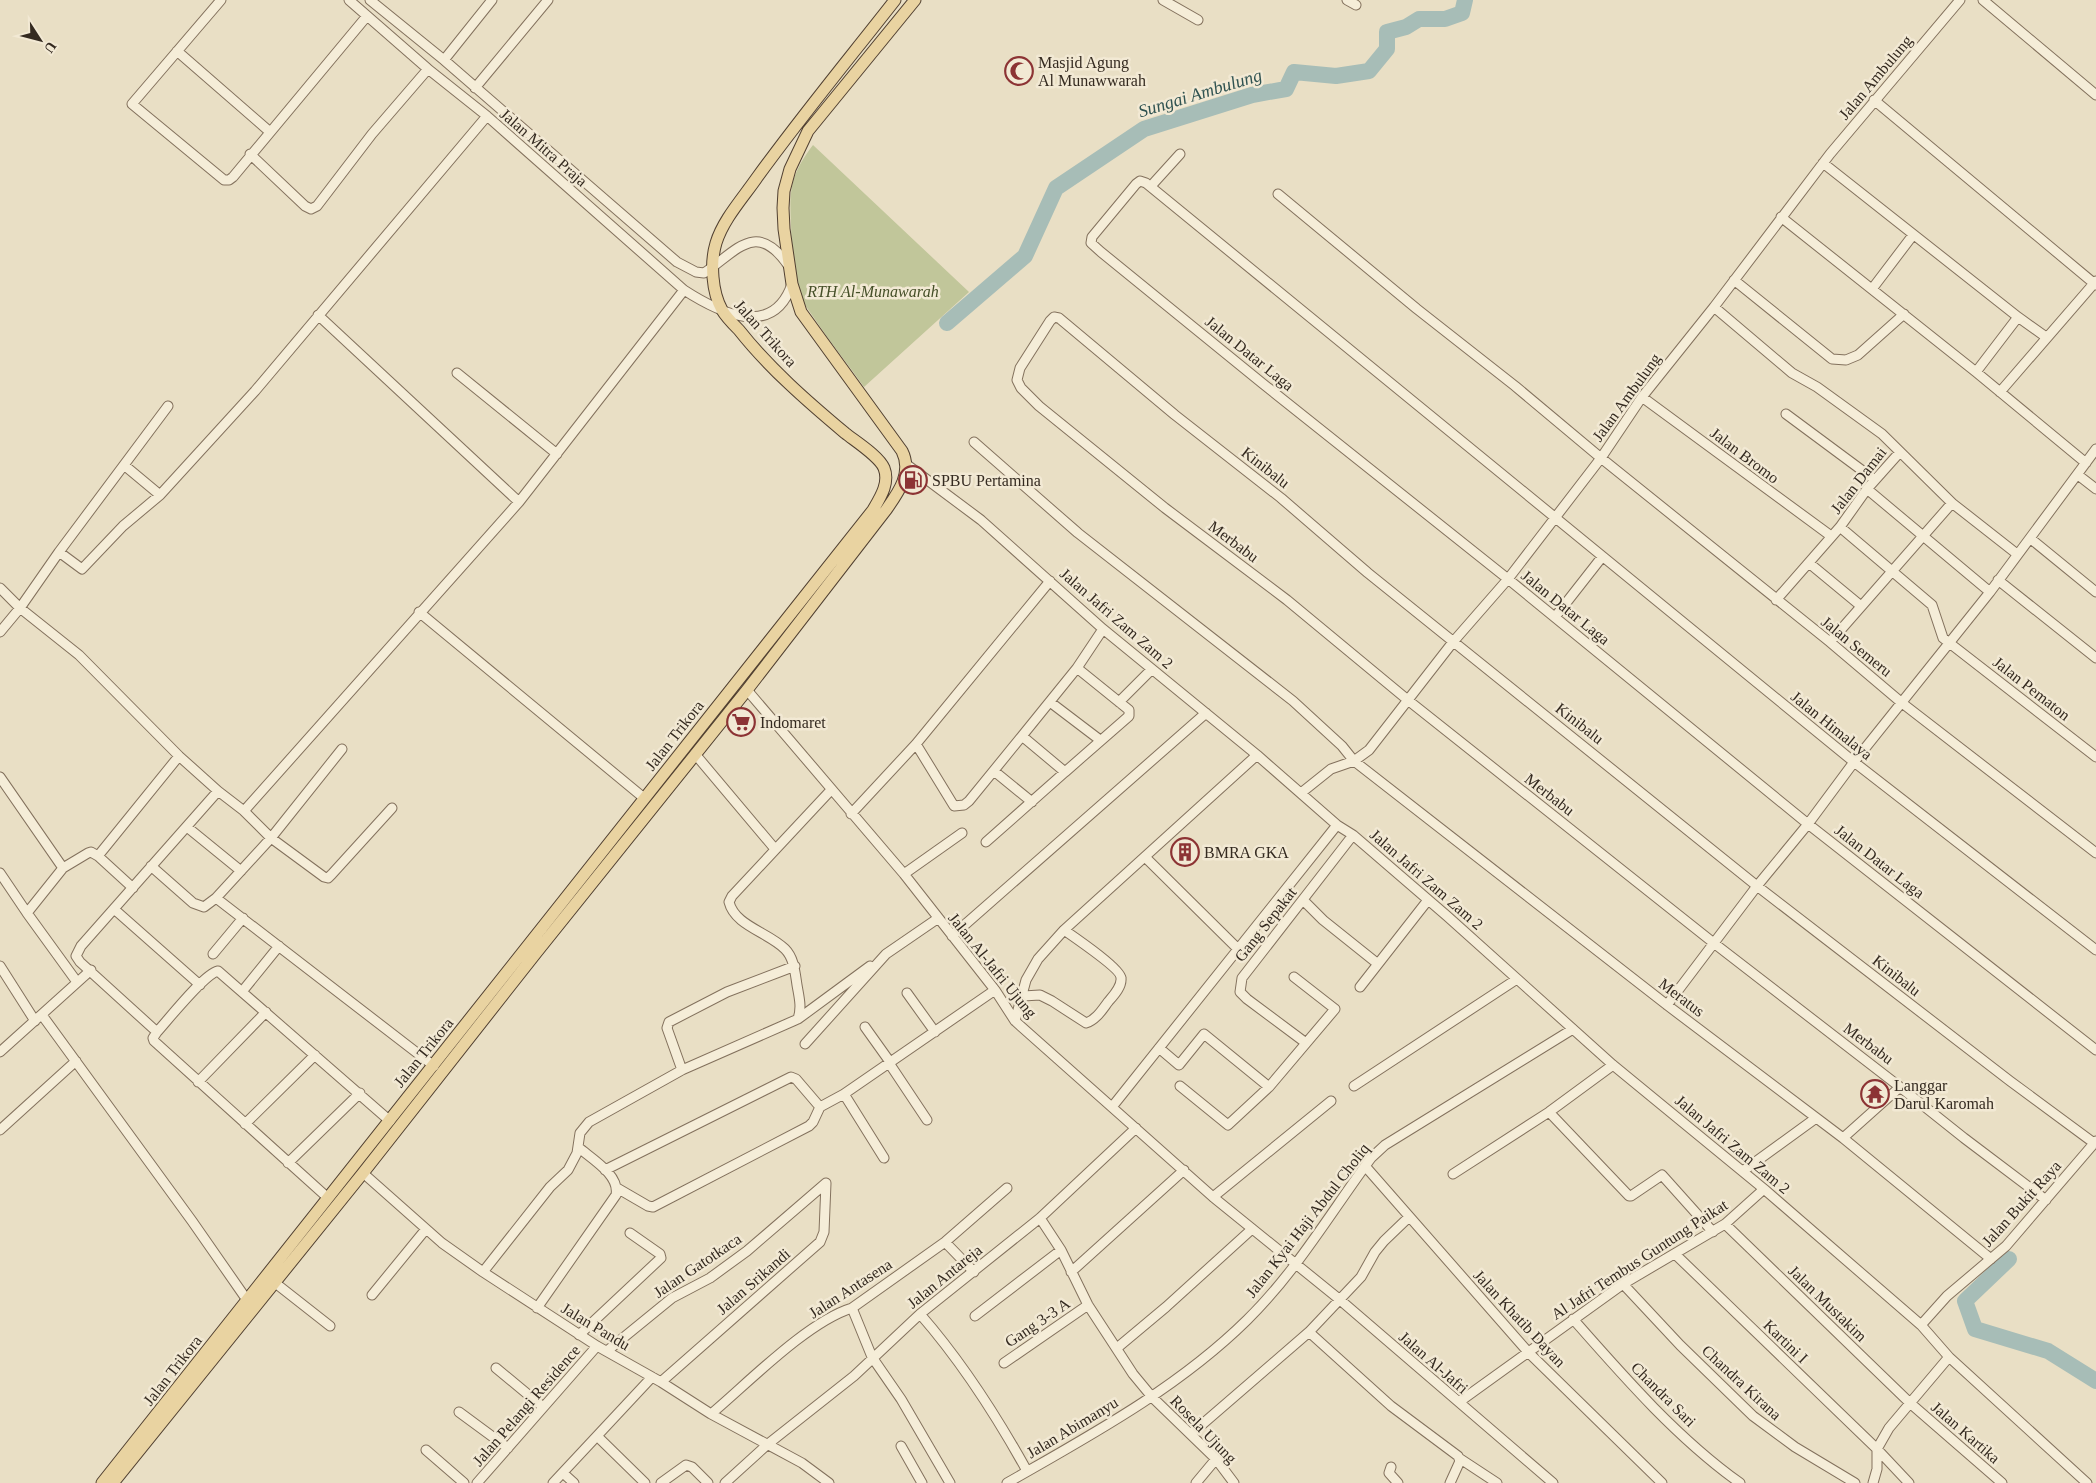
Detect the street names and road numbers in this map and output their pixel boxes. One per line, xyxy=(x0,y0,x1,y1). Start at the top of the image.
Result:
street label: Jalan Ambulung xyxy=(1835,32,1916,123)
street label: Jalan Mitra Praja xyxy=(496,105,590,190)
street label: Jalan Trikora xyxy=(731,296,800,370)
street label: Jalan Datar Laga xyxy=(1202,313,1297,395)
street label: Jalan Ambulung xyxy=(1589,350,1665,445)
street label: Jalan Bromo xyxy=(1707,424,1782,487)
street label: Kinibalu xyxy=(1238,443,1293,491)
street label: Jalan Damai xyxy=(1827,443,1890,517)
street label: Merbabu xyxy=(1206,517,1262,566)
street label: Jalan Jafri Zam Zam 2 xyxy=(1057,565,1177,672)
street label: Jalan Datar Laga xyxy=(1518,567,1613,649)
street label: Jalan Semeru xyxy=(1818,613,1895,680)
street label: Jalan Pematon xyxy=(1990,653,2074,724)
street label: Jalan Himalaya xyxy=(1787,688,1876,764)
street label: Jalan Trikora xyxy=(642,697,707,774)
street label: Kinibalu xyxy=(1552,699,1607,747)
street label: Merbabu xyxy=(1522,770,1578,819)
street label: Jalan Datar Laga xyxy=(1831,821,1928,902)
street label: Jalan Jafri Zam Zam 2 xyxy=(1367,826,1487,933)
street label: Gang Sepakat xyxy=(1231,883,1301,965)
street label: Jalan Al-Jafri Ujung xyxy=(944,910,1040,1022)
street label: Kinibalu xyxy=(1869,951,1924,999)
street label: Meratus xyxy=(1656,975,1708,1020)
street label: Jalan Trikora xyxy=(390,1014,456,1090)
street label: Merbabu xyxy=(1841,1019,1897,1068)
street label: Jalan Jafri Zam Zam 2 xyxy=(1672,1092,1793,1197)
street label: Jalan Kyai Haji Abdul Choliq xyxy=(1242,1140,1373,1301)
street label: Jalan Bukit Raya xyxy=(1978,1157,2065,1250)
street label: Al Jafri Tembus Guntung Paikat xyxy=(1548,1196,1732,1324)
street label: Jalan Gatotkaca xyxy=(650,1230,744,1301)
street label: Jalan Antareja xyxy=(904,1241,986,1312)
street label: Jalan Srikandi xyxy=(713,1245,794,1318)
street label: Jalan Antasena xyxy=(806,1255,895,1322)
street label: Jalan Mustakim xyxy=(1785,1262,1871,1345)
street label: Jalan Khatib Dayan xyxy=(1470,1266,1569,1371)
street label: Gang 3-3 A xyxy=(1002,1294,1074,1351)
street label: Jalan Pandu xyxy=(558,1299,633,1354)
street label: Kartini I xyxy=(1760,1316,1811,1366)
street label: Jalan Al-Jafri xyxy=(1396,1328,1472,1397)
street label: Jalan Trikora xyxy=(140,1332,205,1409)
street label: Jalan Pelangi Residence xyxy=(469,1341,584,1470)
street label: Chandra Kirana xyxy=(1699,1341,1785,1423)
street label: Chandra Sari xyxy=(1628,1359,1700,1430)
street label: Rosela Ujung xyxy=(1166,1392,1240,1467)
street label: Jalan Abimanyu xyxy=(1024,1393,1122,1462)
street label: Jalan Kartika xyxy=(1928,1398,2003,1467)

